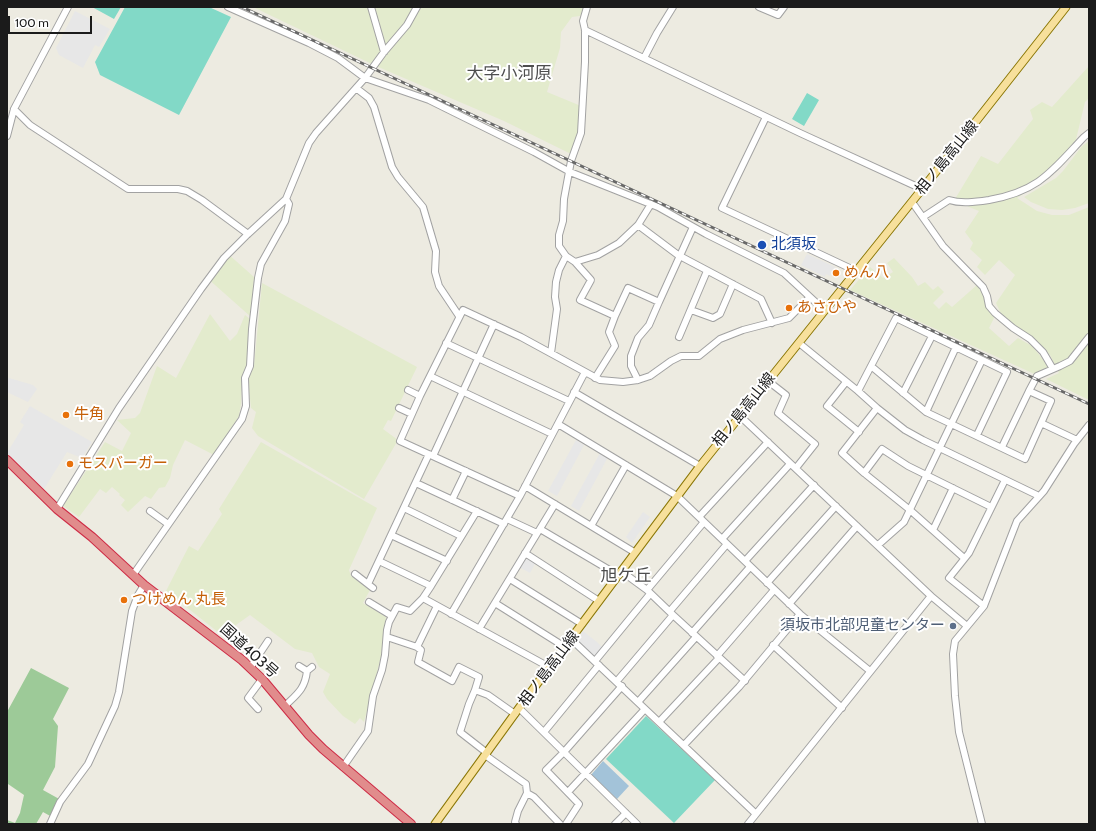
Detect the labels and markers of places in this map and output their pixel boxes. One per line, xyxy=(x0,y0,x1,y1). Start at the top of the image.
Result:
place label: 北須坂 xyxy=(771,236,816,254)
marker: 北須坂 xyxy=(756,239,768,251)
place label: めん八 xyxy=(844,264,889,282)
marker: めん八 xyxy=(831,268,841,278)
place label: あさひや xyxy=(797,299,857,317)
marker: あさひや xyxy=(784,303,794,313)
place label: 牛角 xyxy=(74,406,104,424)
marker: 牛角 xyxy=(61,410,71,420)
place label: モスバーガー xyxy=(78,455,168,473)
marker: モスバーガー xyxy=(65,459,75,469)
place label: つけめん 丸長 xyxy=(132,591,225,609)
marker: つけめん 丸長 xyxy=(119,595,129,605)
place label: 須坂市北部児童センター xyxy=(780,617,945,635)
marker: 須坂市北部児童センター xyxy=(948,621,958,631)

